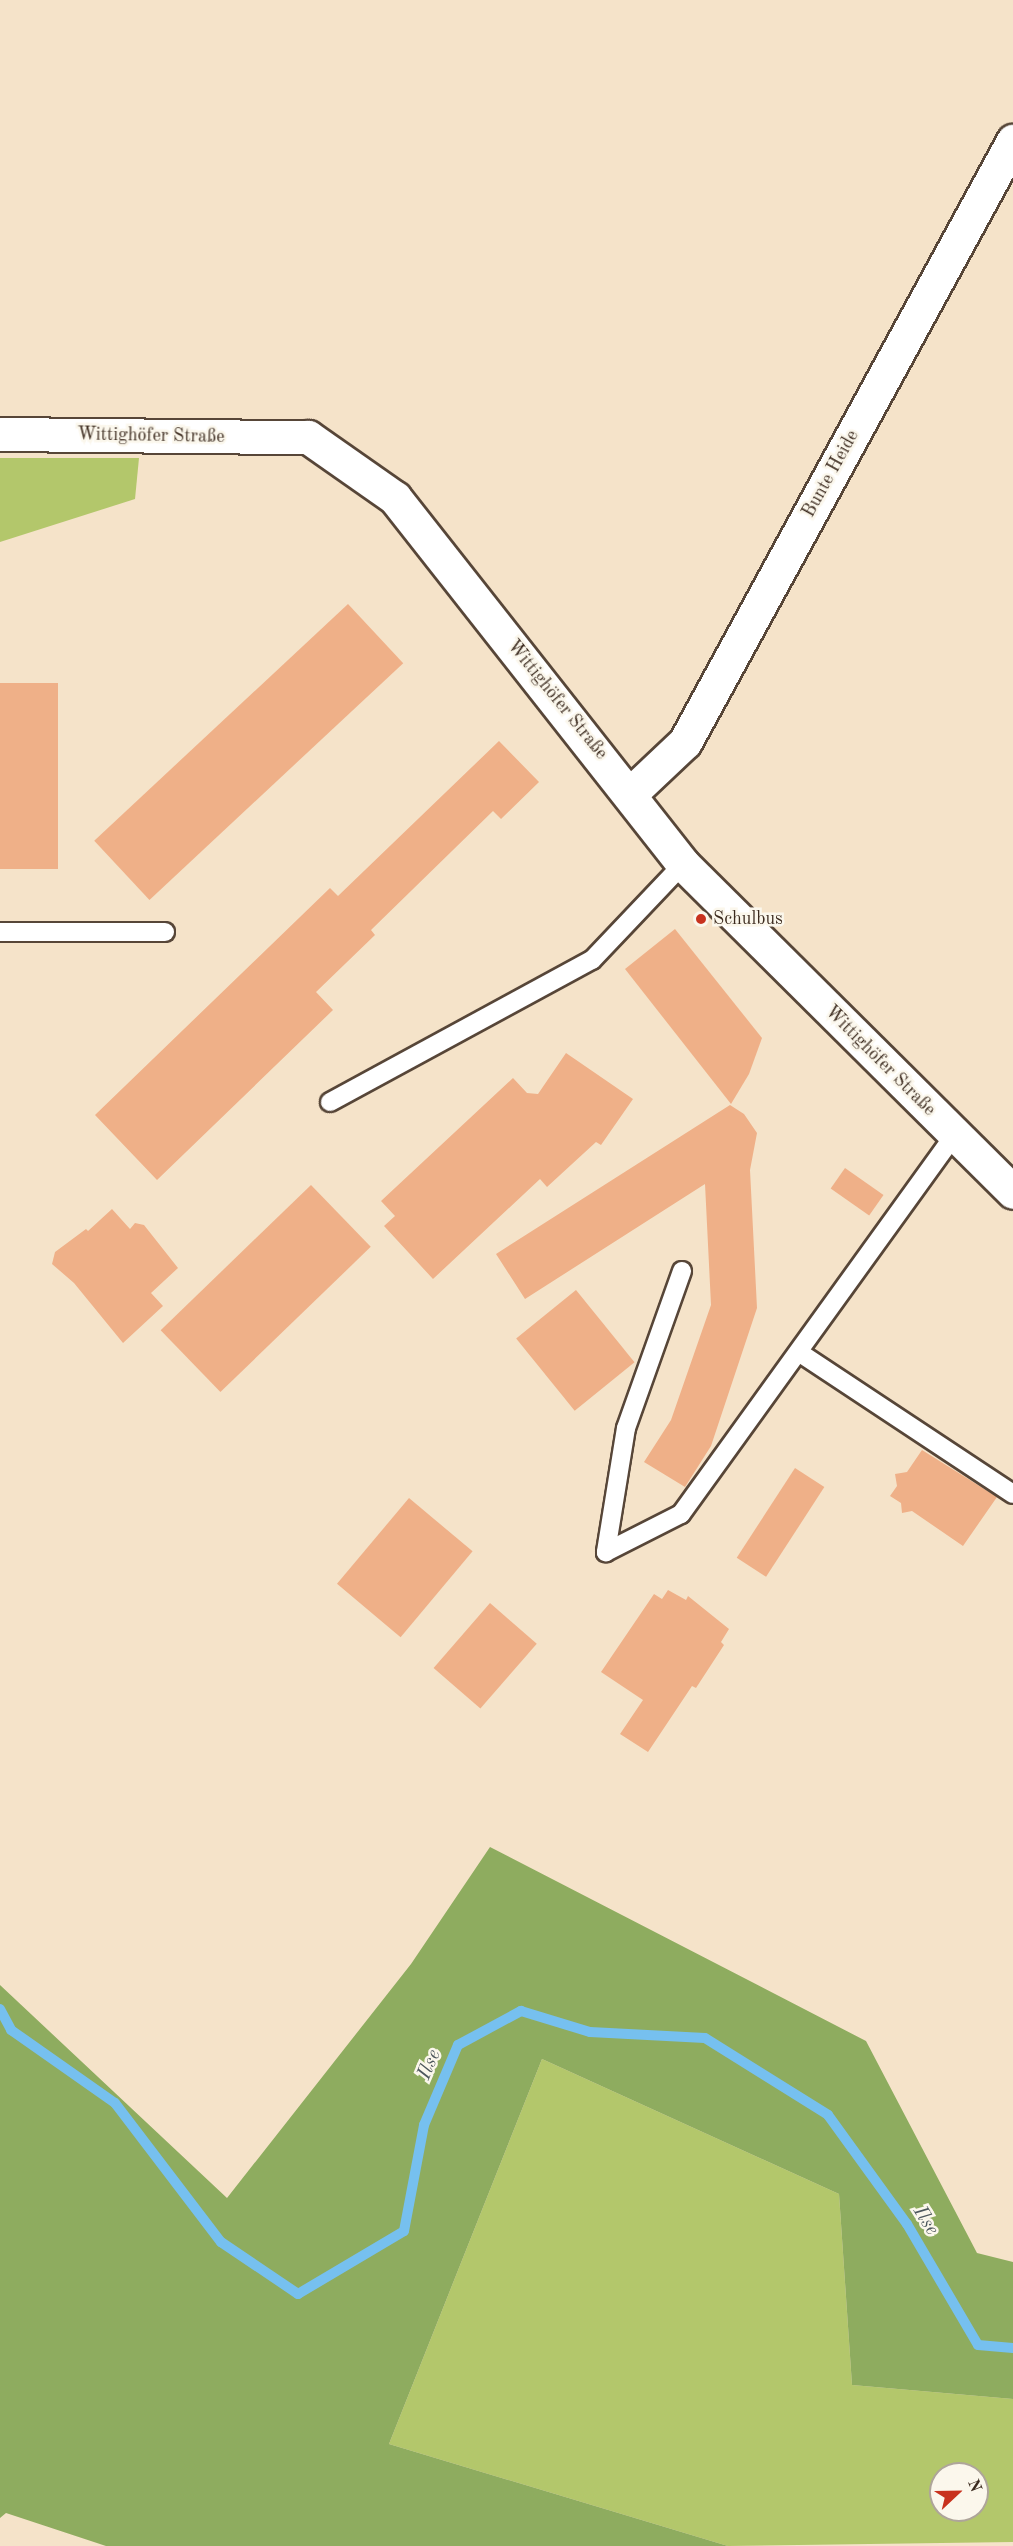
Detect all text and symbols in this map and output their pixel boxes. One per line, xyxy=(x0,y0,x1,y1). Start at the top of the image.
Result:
street label: Wittighöfer Straße xyxy=(77,424,225,448)
street label: Bunte Heide xyxy=(798,427,864,521)
street label: Wittighöfer Straße xyxy=(502,636,612,764)
place label: Schulbus xyxy=(713,908,783,930)
marker: Schulbus xyxy=(694,912,708,926)
street label: Wittighöfer Straße xyxy=(820,1001,940,1121)
water label: Ilse xyxy=(413,2046,447,2084)
water label: Ilse xyxy=(907,2202,943,2240)
north arrow xyxy=(929,2462,989,2522)
text: N xyxy=(964,2477,984,2495)

